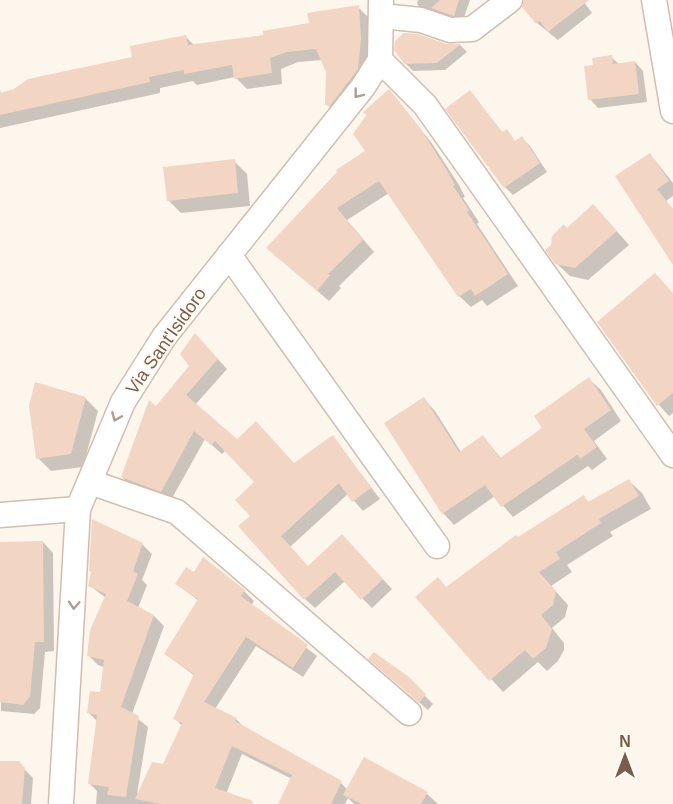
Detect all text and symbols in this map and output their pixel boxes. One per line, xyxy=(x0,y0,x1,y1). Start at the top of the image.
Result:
one-way arrow xyxy=(355,87,366,98)
street label: Via Sant'Isidoro xyxy=(122,284,210,398)
one-way arrow xyxy=(111,411,123,422)
one-way arrow xyxy=(68,600,80,609)
north arrow xyxy=(595,726,655,786)
text: N xyxy=(619,733,631,750)

